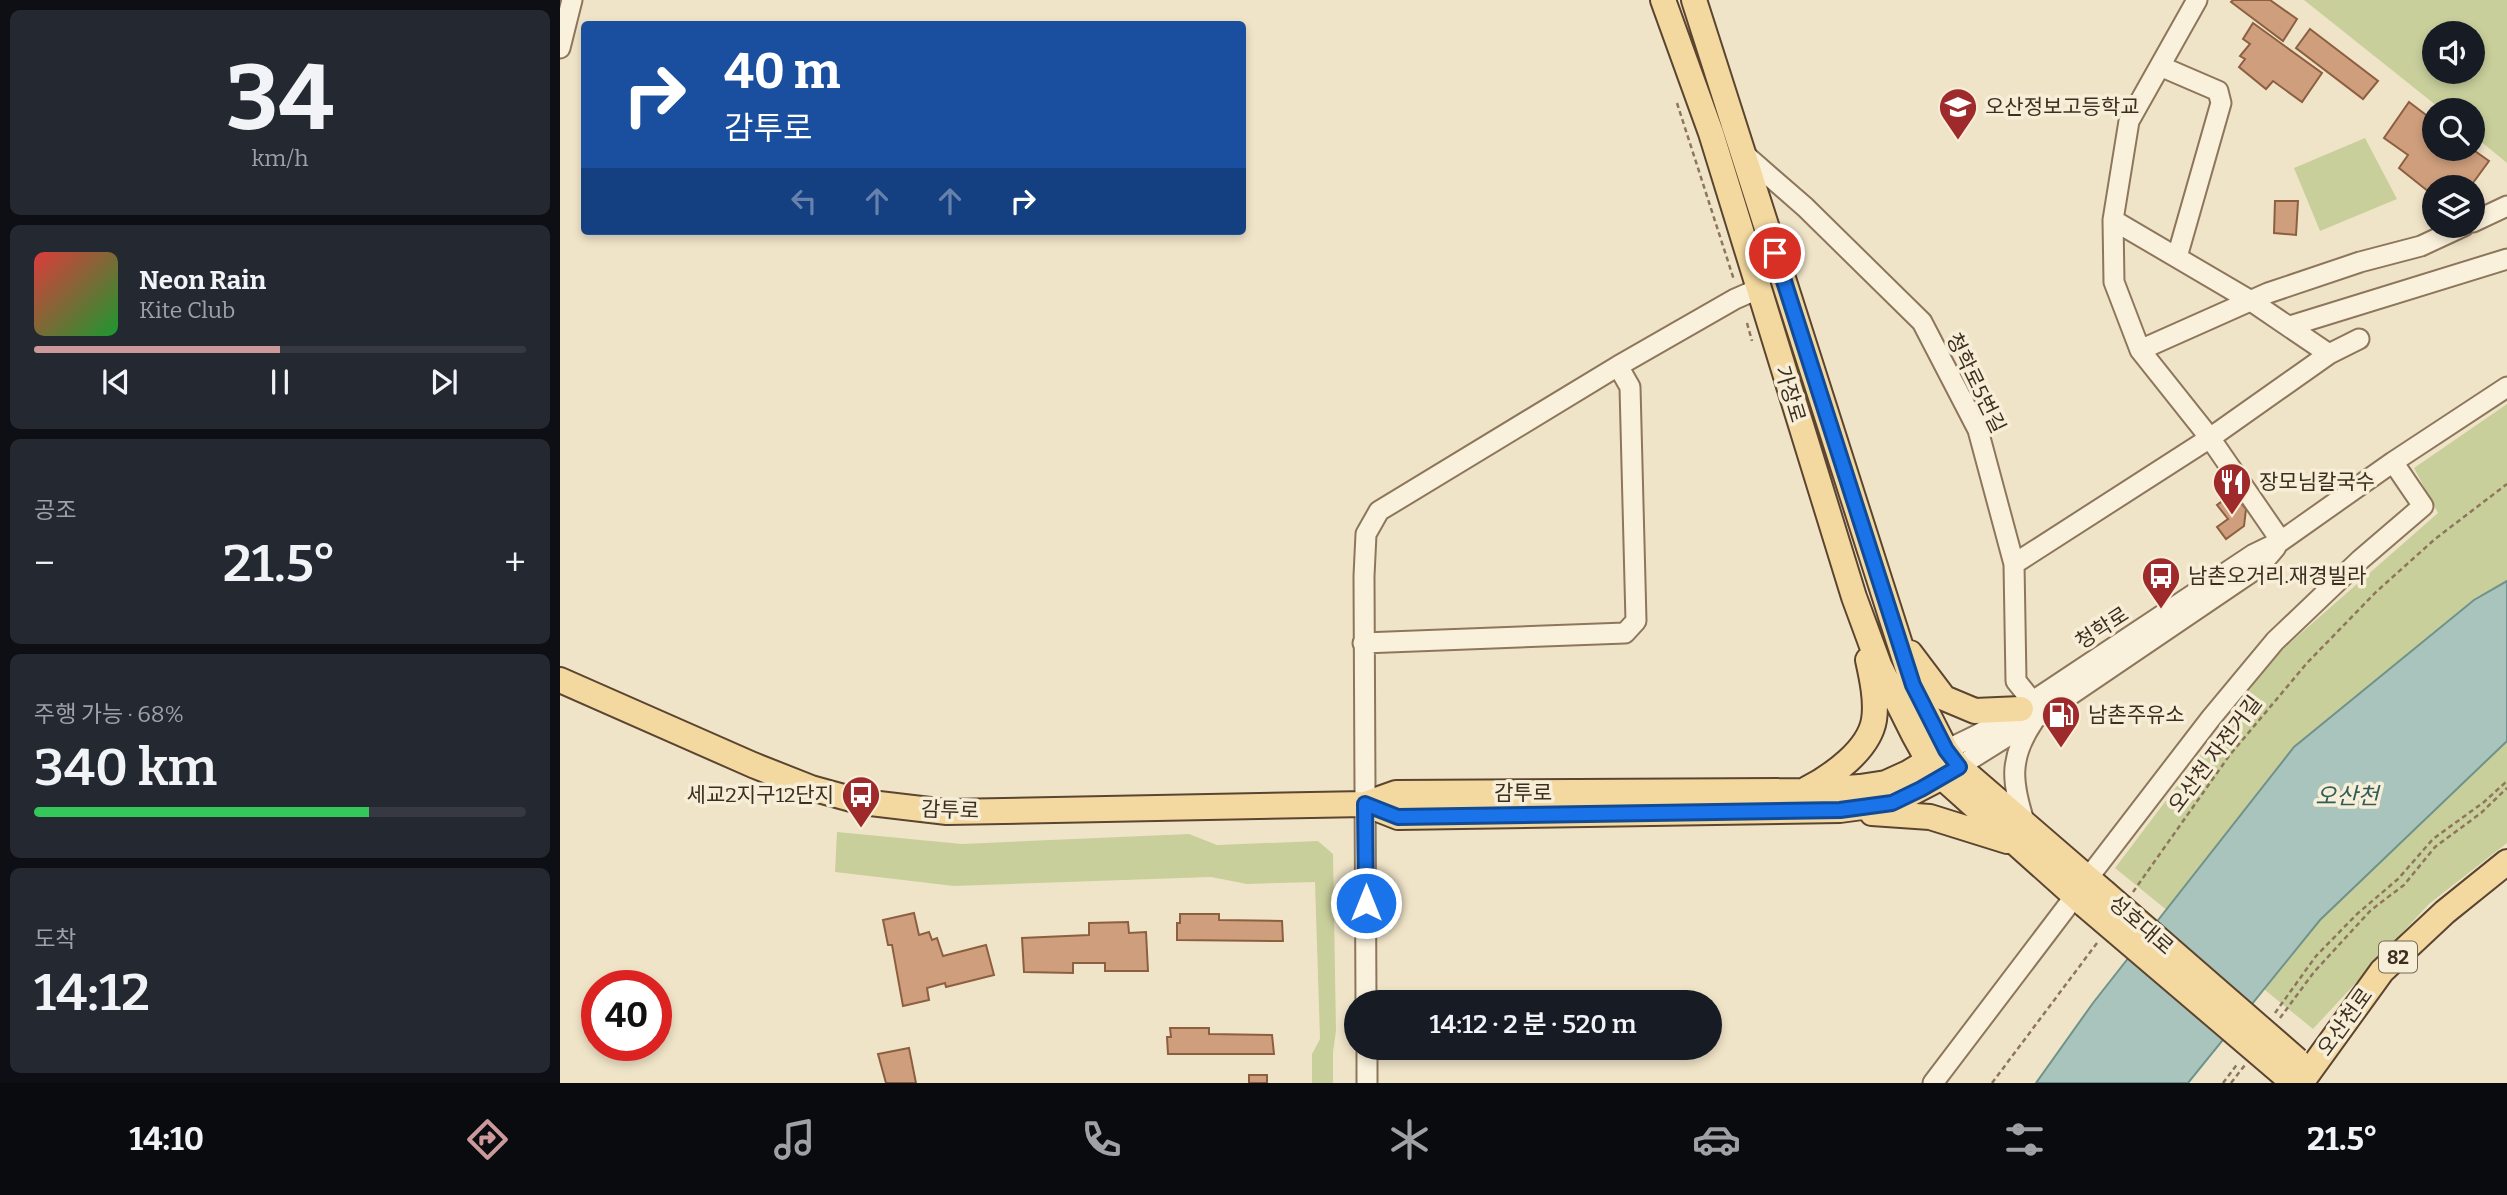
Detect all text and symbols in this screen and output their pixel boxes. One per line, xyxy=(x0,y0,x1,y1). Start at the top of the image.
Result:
map controls xyxy=(2422,21,2485,238)
button: sound xyxy=(2422,21,2485,84)
text: 40 m xyxy=(724,42,841,101)
text: 34 xyxy=(226,44,334,153)
icon: right xyxy=(609,49,700,140)
school or university icon: 오산정보고등학교 xyxy=(1937,86,1979,141)
place label: 오산정보고등학교 xyxy=(1985,94,2140,120)
button: search xyxy=(2422,98,2485,161)
text: 감투로 xyxy=(724,109,812,147)
text: km/h xyxy=(252,144,308,172)
button: layers xyxy=(2422,175,2485,238)
icon: left xyxy=(785,182,823,220)
icon: ahead xyxy=(858,182,896,220)
icon: ahead xyxy=(931,182,969,220)
icon: right xyxy=(1004,182,1042,220)
pin xyxy=(1745,223,1805,283)
icon: arrive xyxy=(1756,234,1794,272)
text: Neon Rain xyxy=(139,265,266,296)
text: Kite Club xyxy=(139,296,235,324)
street label: 청학로5번길 xyxy=(1941,329,2011,437)
street label: 가장로 xyxy=(1769,362,1811,426)
icon: previous xyxy=(97,363,135,401)
icon: pause xyxy=(261,363,299,401)
icon: next xyxy=(425,363,463,401)
restaurant icon: 장모님칼국수 xyxy=(2211,461,2253,516)
place label: 장모님칼국수 xyxy=(2259,469,2375,495)
text: 공조 xyxy=(34,496,76,524)
text: 21.5° xyxy=(223,532,336,595)
text: − xyxy=(34,540,55,586)
text: + xyxy=(504,540,526,586)
bus stop icon: 남촌오거리.재경빌라 xyxy=(2140,555,2182,610)
place label: 남촌오거리.재경빌라 xyxy=(2188,563,2366,589)
street label: 청학로 xyxy=(2071,601,2133,655)
street label: 오산천 자전거길 xyxy=(2163,690,2267,818)
fuel station icon: 남촌주유소 xyxy=(2040,694,2082,749)
text: 주행 가능 · 68% xyxy=(34,700,184,728)
place label: 남촌주유소 xyxy=(2088,702,2185,728)
text: 340 km xyxy=(34,736,217,799)
bus stop icon: 세교2지구12단지 xyxy=(840,774,882,829)
street label: 감투로 xyxy=(1494,780,1552,806)
place label: 세교2지구12단지 xyxy=(687,782,834,808)
water label: 오산천 xyxy=(2315,782,2382,810)
street label: 감투로 xyxy=(921,796,979,824)
position arrow xyxy=(1329,866,1403,940)
street label: 성호대로 xyxy=(2103,890,2179,960)
text: 도착 xyxy=(34,925,76,953)
road number: 82 xyxy=(2379,942,2417,973)
text: 14:12 xyxy=(34,961,150,1024)
speed limit sign: 40 xyxy=(581,970,672,1061)
street label: 오산천로 xyxy=(2312,983,2378,1061)
text: 14:12 · 2 분 · 520 m xyxy=(1430,1009,1636,1040)
icon: directions xyxy=(463,1115,512,1164)
icon: music xyxy=(770,1115,819,1164)
icon: phone xyxy=(1077,1115,1126,1164)
icon: climate xyxy=(1385,1115,1434,1164)
icon: car xyxy=(1692,1115,1741,1164)
icon: filters xyxy=(2000,1115,2049,1164)
text: 14:10 xyxy=(129,1120,204,1158)
text: 21.5° xyxy=(2307,1120,2378,1158)

